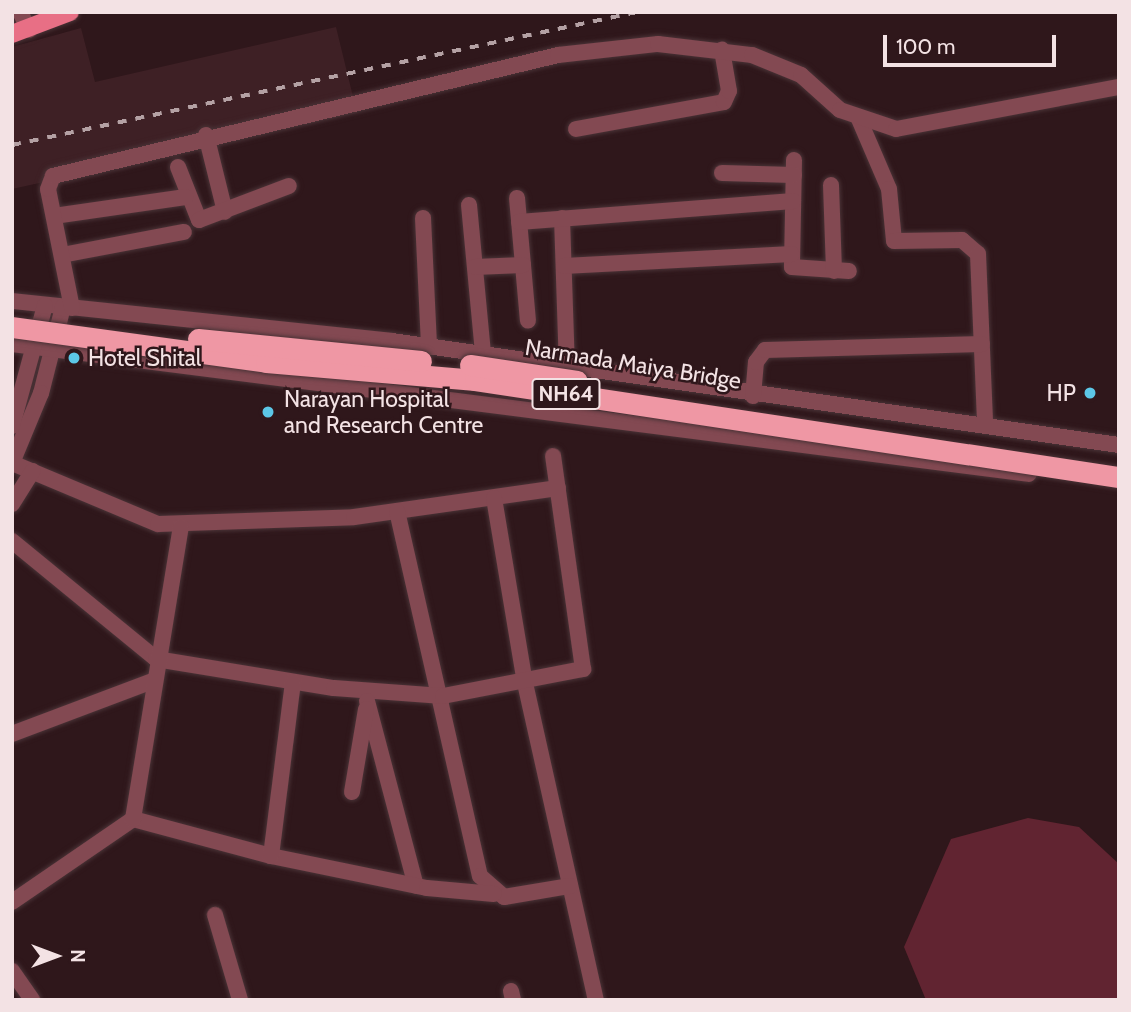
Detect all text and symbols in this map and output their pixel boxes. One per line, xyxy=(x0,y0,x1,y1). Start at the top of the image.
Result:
scale bar xyxy=(886,21,1059,65)
text: 100 m xyxy=(896,34,955,59)
street label: Narmada Maiya Bridge xyxy=(523,333,743,395)
place label: Hotel Shital xyxy=(88,344,201,372)
marker: Hotel Shital xyxy=(66,350,82,366)
road number: NH64 xyxy=(531,376,601,412)
place label: HP xyxy=(1047,379,1076,407)
place label: Narayan Hospital and Research Centre xyxy=(284,385,483,439)
marker: HP xyxy=(1082,385,1098,401)
marker: Narayan Hospital and Research Centre xyxy=(258,402,278,422)
north arrow xyxy=(21,921,91,991)
text: N xyxy=(66,949,89,963)

